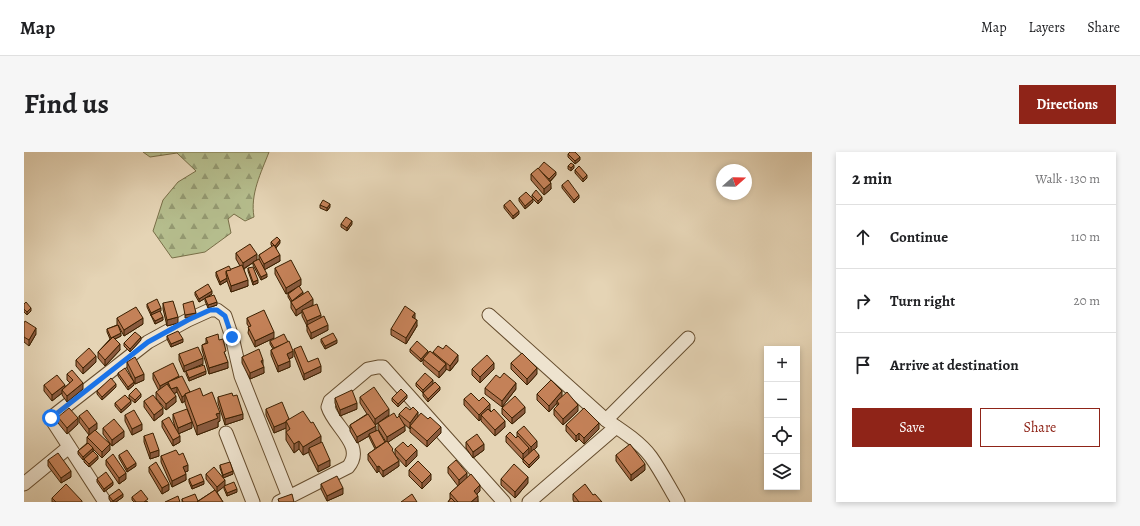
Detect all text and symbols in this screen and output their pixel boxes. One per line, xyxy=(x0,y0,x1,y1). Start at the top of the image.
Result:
text: Map xyxy=(20,15,55,41)
text: Map xyxy=(981,18,1007,37)
text: Layers xyxy=(1029,18,1065,37)
text: Share xyxy=(1087,18,1120,37)
text: Find us xyxy=(24,85,109,123)
button: Directions xyxy=(1019,85,1116,124)
north arrow xyxy=(716,164,752,200)
text: 2 min xyxy=(852,167,892,190)
text: Walk · 130 m xyxy=(1035,170,1100,187)
icon: ahead xyxy=(852,226,874,248)
text: Continue xyxy=(890,227,948,247)
text: 110 m xyxy=(1071,228,1100,245)
icon: right xyxy=(852,290,874,312)
text: Turn right xyxy=(890,291,955,311)
text: 20 m xyxy=(1074,292,1100,309)
route end xyxy=(223,328,241,346)
map controls xyxy=(764,346,800,490)
button: + xyxy=(764,346,800,382)
icon: arrive xyxy=(852,354,874,376)
text: Arrive at destination xyxy=(890,355,1019,375)
button: − xyxy=(764,382,800,418)
button: Save xyxy=(852,408,972,447)
button: Share xyxy=(980,408,1100,447)
route start xyxy=(42,409,60,427)
button: locate xyxy=(764,418,800,454)
button: layers xyxy=(764,454,800,490)

